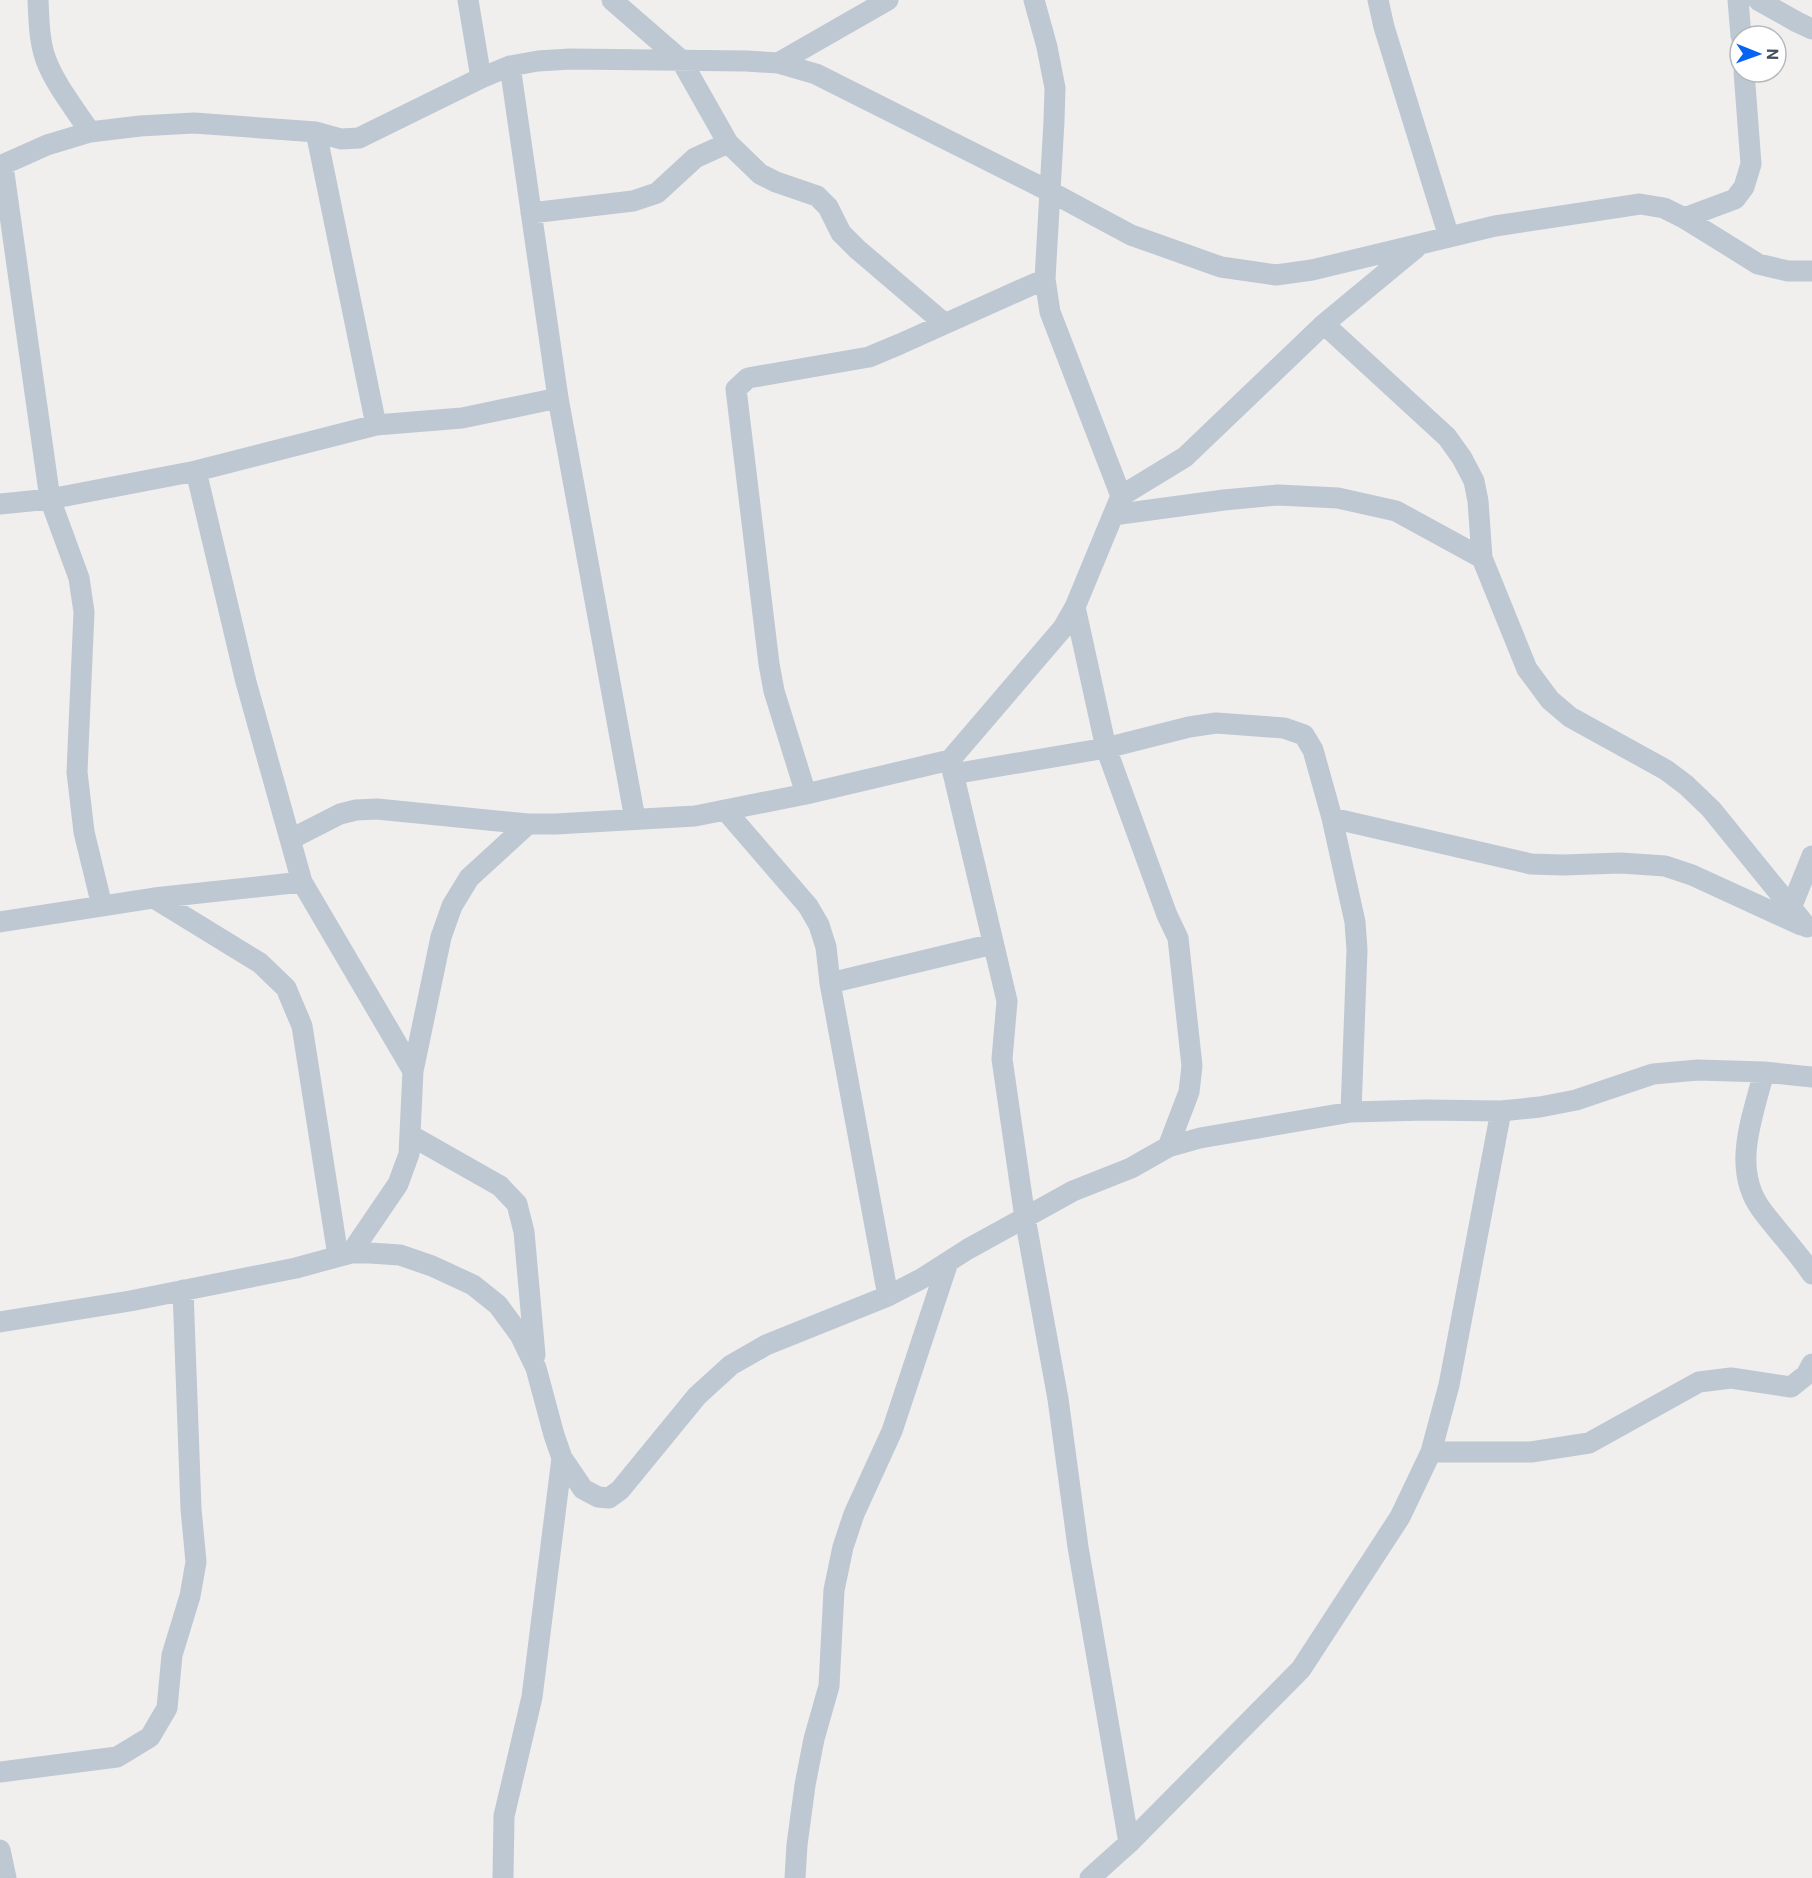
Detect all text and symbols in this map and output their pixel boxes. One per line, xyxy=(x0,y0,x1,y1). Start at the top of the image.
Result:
north arrow xyxy=(1728,24,1788,84)
text: N xyxy=(1763,48,1782,60)

